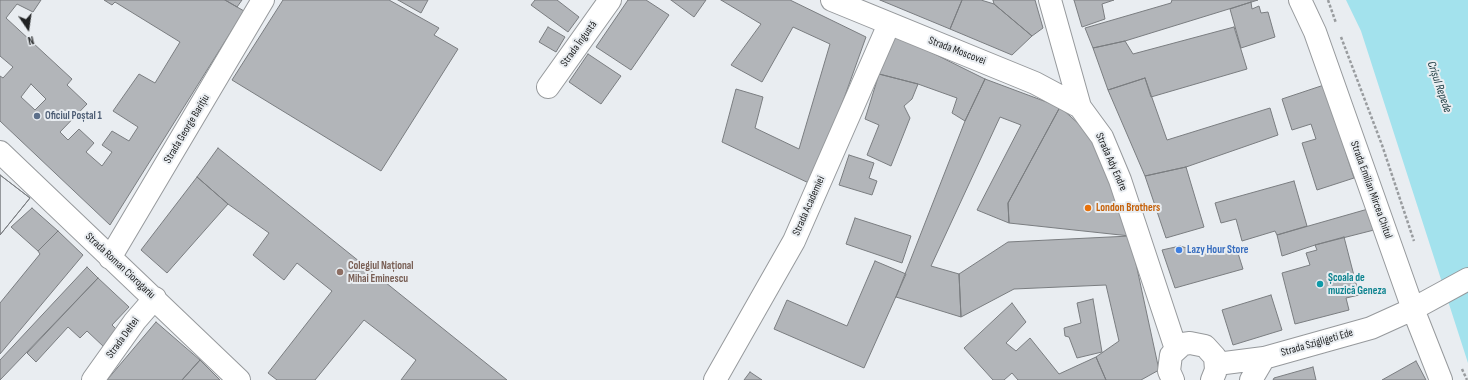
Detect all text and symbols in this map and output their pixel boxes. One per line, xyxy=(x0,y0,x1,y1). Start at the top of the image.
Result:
north arrow xyxy=(8,8,48,48)
street label: Strada Îngustă xyxy=(558,19,600,69)
text: N xyxy=(26,33,35,47)
street label: Strada Moscovei xyxy=(926,34,988,68)
water label: Crișul Repede xyxy=(1423,59,1455,115)
street label: Strada George Barițiu xyxy=(161,92,213,166)
place label: Oficiul Poștal 1 xyxy=(45,109,102,123)
marker: Oficiul Poștal 1 xyxy=(32,111,42,121)
street label: Strada Ady Endre xyxy=(1092,131,1130,193)
street label: Strada Emilian Mircea Chitul xyxy=(1347,139,1395,241)
street label: Strada Academiei xyxy=(790,174,828,238)
place label: London Brothers xyxy=(1096,201,1160,215)
marker: London Brothers xyxy=(1083,203,1093,213)
street label: Strada Roman Ciorogariu xyxy=(82,230,158,302)
place label: Lazy Hour Store xyxy=(1187,243,1248,257)
marker: Lazy Hour Store xyxy=(1174,245,1184,255)
place label: Colegiul Național Mihai Eminescu xyxy=(348,259,414,285)
marker: Colegiul Național Mihai Eminescu xyxy=(335,267,345,277)
place label: Școala de muzică Geneza xyxy=(1328,271,1386,297)
marker: Școala de muzică Geneza xyxy=(1315,279,1325,289)
street label: Strada Deltei xyxy=(104,315,142,361)
street label: Strada Szigligeti Ede xyxy=(1279,326,1355,360)

